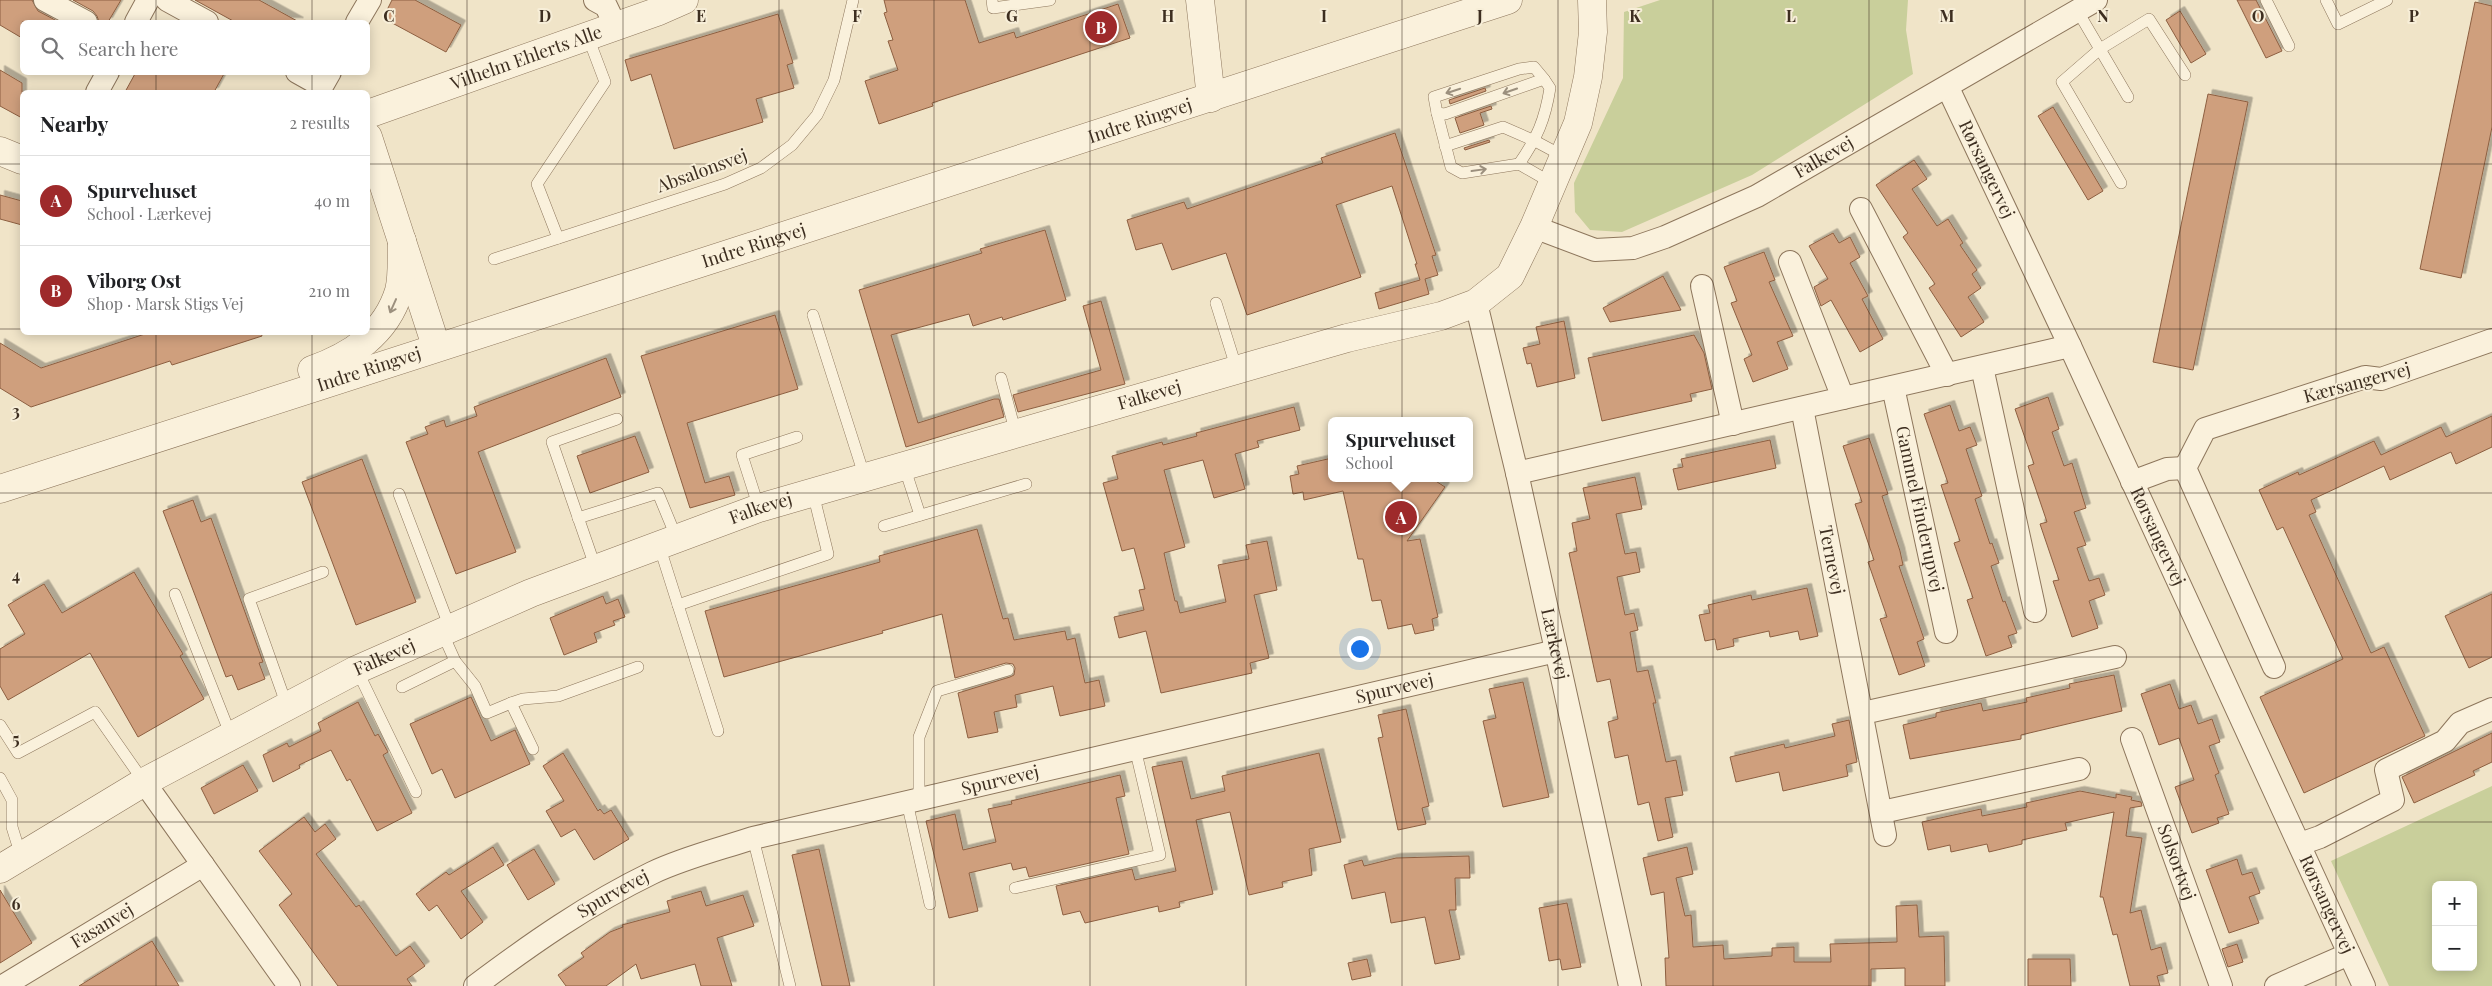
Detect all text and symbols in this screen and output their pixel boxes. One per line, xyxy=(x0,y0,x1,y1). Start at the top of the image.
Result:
text: C xyxy=(383,5,395,26)
text: D xyxy=(539,5,551,26)
text: E xyxy=(696,5,706,26)
text: F xyxy=(852,5,862,26)
text: G xyxy=(1006,5,1018,26)
text: H xyxy=(1162,5,1175,26)
text: I xyxy=(1321,5,1327,26)
text: J xyxy=(1476,5,1483,26)
text: K xyxy=(1629,5,1641,26)
text: L xyxy=(1786,5,1796,26)
text: M xyxy=(1940,5,1955,26)
text: N xyxy=(2097,5,2109,26)
text: O xyxy=(2252,5,2264,26)
text: P xyxy=(2409,5,2419,26)
pin: B xyxy=(1085,8,1117,46)
street label: Vilhelm Ehlerts Alle xyxy=(446,19,605,95)
search box xyxy=(20,20,370,75)
icon: search xyxy=(38,34,66,62)
text: Search here xyxy=(78,35,178,61)
one-way arrow xyxy=(1445,87,1461,96)
one-way arrow xyxy=(1503,87,1519,96)
street label: Indre Ringvej xyxy=(1085,92,1195,148)
text: Nearby xyxy=(40,109,109,137)
text: 2 results xyxy=(290,112,350,133)
street label: Rørsangervej xyxy=(1954,116,2021,222)
street label: Falkevej xyxy=(1789,130,1858,183)
street label: Absalonsvej xyxy=(652,143,750,198)
one-way arrow xyxy=(1471,165,1487,175)
text: Spurvehuset xyxy=(87,177,197,203)
text: A xyxy=(51,190,61,211)
text: 40 m xyxy=(314,190,350,211)
text: School · Lærkevej xyxy=(87,203,212,224)
street label: Indre Ringvej xyxy=(698,217,809,273)
text: Viborg Ost xyxy=(87,267,181,293)
text: B xyxy=(51,280,61,301)
text: 210 m xyxy=(309,280,350,301)
text: Shop · Marsk Stigs Vej xyxy=(87,293,243,314)
one-way arrow xyxy=(387,298,397,313)
street label: Indre Ringvej xyxy=(314,340,424,396)
street label: Kærsangervej xyxy=(2301,356,2413,408)
street label: Falkevej xyxy=(1115,374,1184,415)
text: 3 xyxy=(12,400,20,421)
popup xyxy=(1328,417,1473,482)
street label: Gammel Finderupvej xyxy=(1891,424,1950,594)
text: Spurvehuset xyxy=(1346,426,1455,452)
text: School xyxy=(1346,452,1393,473)
street label: Rørsangervej xyxy=(2125,483,2191,589)
street label: Falkevej xyxy=(725,486,795,529)
pin: A xyxy=(1385,498,1417,536)
street label: Ternevej xyxy=(1814,523,1851,597)
text: 4 xyxy=(12,564,20,585)
street label: Lærkevej xyxy=(1536,606,1575,682)
street label: Falkevej xyxy=(349,633,419,681)
your location xyxy=(1347,636,1373,662)
street label: Spurvevej xyxy=(1353,667,1435,708)
text: 5 xyxy=(12,728,20,749)
street label: Spurvevej xyxy=(959,759,1041,800)
street label: Solsortvej xyxy=(2153,820,2202,903)
street label: Rørsangervej xyxy=(2294,851,2361,957)
street label: Spurvevej xyxy=(572,863,653,923)
map controls xyxy=(2432,881,2477,971)
button: + xyxy=(2432,881,2477,926)
text: 6 xyxy=(12,893,21,914)
street label: Fasanvej xyxy=(66,897,138,953)
button: − xyxy=(2432,926,2477,971)

